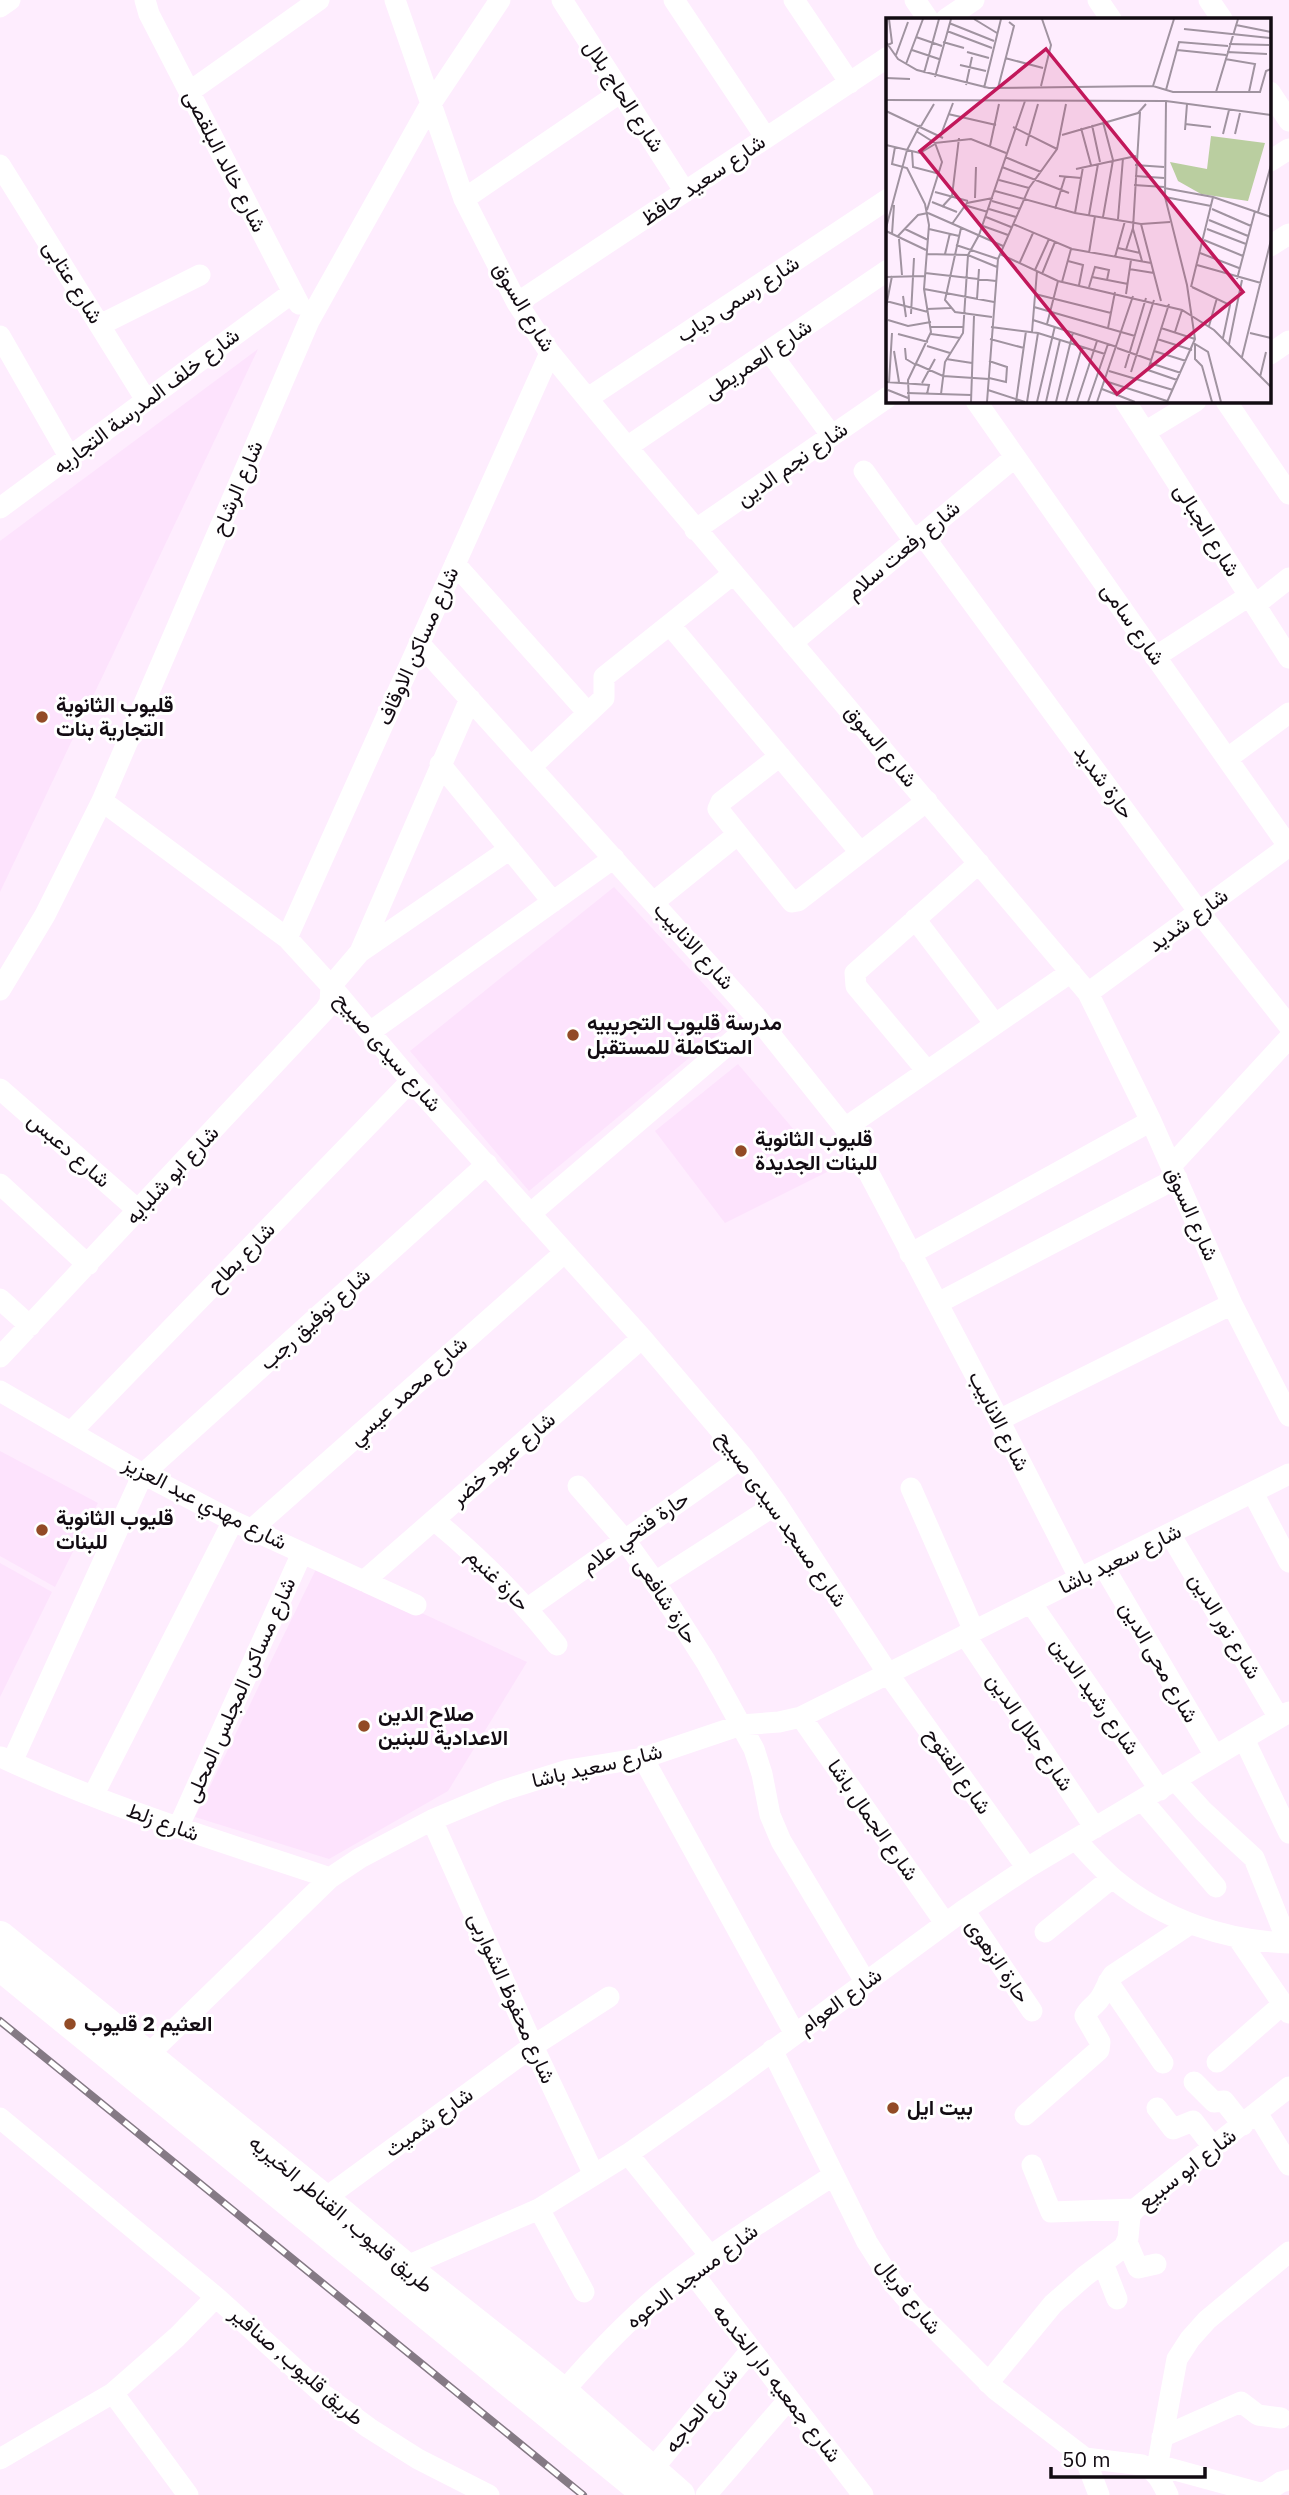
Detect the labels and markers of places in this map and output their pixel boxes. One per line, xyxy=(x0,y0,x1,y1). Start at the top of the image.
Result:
place label: قليوب الثانوية التجارية بنات xyxy=(56,690,174,742)
marker: قليوب الثانوية التجارية بنات xyxy=(34,709,50,725)
place label: مدرسة قليوب التجريبيه المتكاملة للمستقبل xyxy=(587,1008,782,1060)
marker: مدرسة قليوب التجريبيه المتكاملة للمستقبل xyxy=(565,1027,581,1043)
place label: قليوب الثانوية للبنات الجديدة xyxy=(755,1124,878,1176)
marker: قليوب الثانوية للبنات الجديدة xyxy=(733,1143,749,1159)
place label: قليوب الثانوية للبنات xyxy=(56,1503,174,1555)
marker: قليوب الثانوية للبنات xyxy=(34,1522,50,1538)
place label: صلاح الدين الاعدادية للبنين xyxy=(378,1699,508,1751)
marker: صلاح الدين الاعدادية للبنين xyxy=(356,1718,372,1734)
place label: العثيم 2 قليوب xyxy=(84,2009,213,2038)
marker: العثيم 2 قليوب xyxy=(62,2016,78,2032)
place label: بيت ايل xyxy=(907,2093,973,2121)
marker: بيت ايل xyxy=(885,2100,901,2116)

